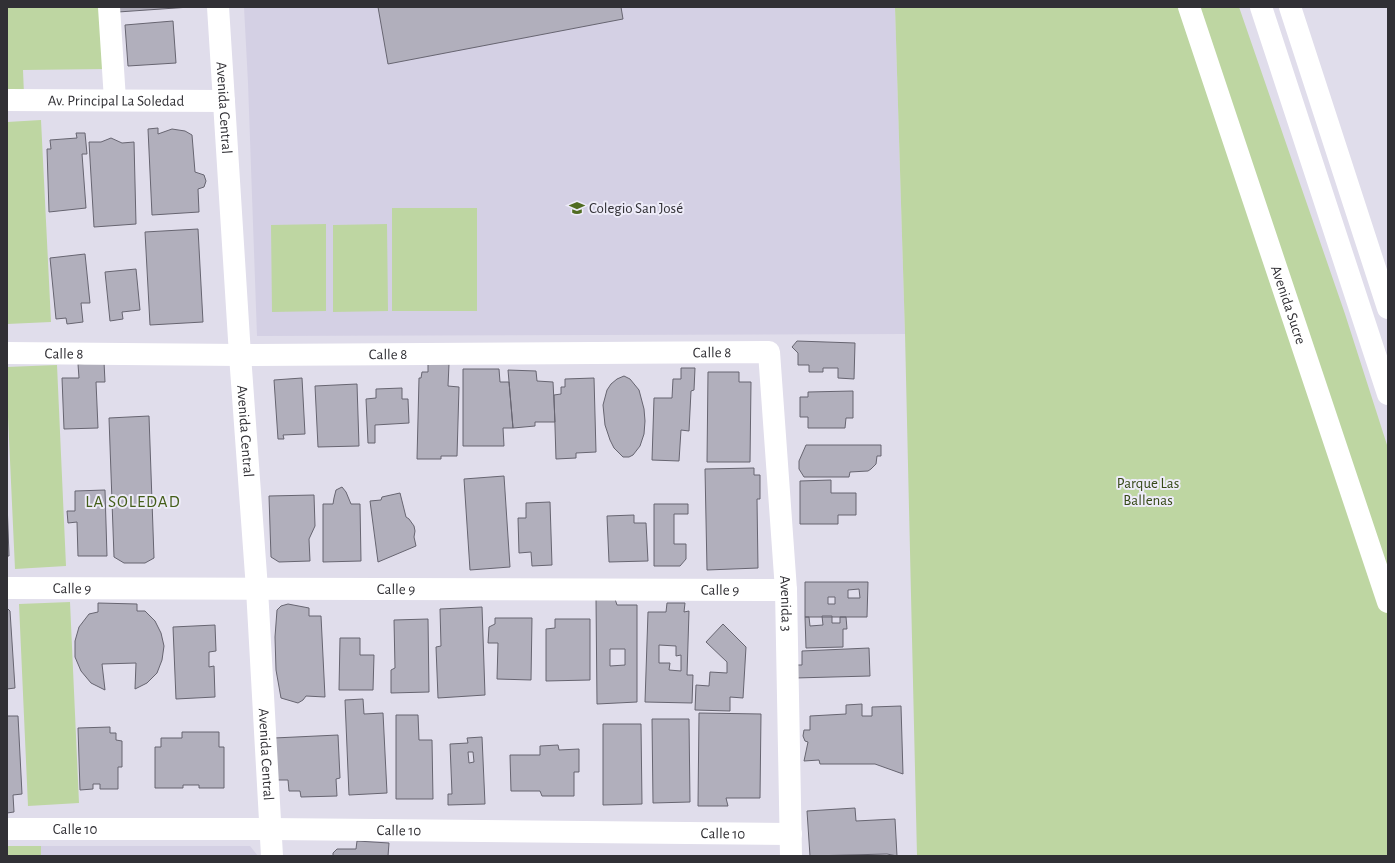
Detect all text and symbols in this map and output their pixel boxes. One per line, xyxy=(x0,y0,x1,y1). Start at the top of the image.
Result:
street label: Avenida Central xyxy=(214,61,235,154)
street label: Av. Principal La Soledad xyxy=(48,93,185,108)
school or university icon: Colegio San José xyxy=(568,199,586,217)
place label: Colegio San José xyxy=(589,201,683,216)
street label: Avenida Sucre xyxy=(1268,263,1309,346)
street label: Calle 8 xyxy=(693,345,731,360)
street label: Calle 8 xyxy=(45,346,83,361)
street label: Calle 8 xyxy=(369,347,407,362)
street label: Avenida Central xyxy=(235,384,256,478)
park label: Parque Las Ballenas xyxy=(1117,476,1179,508)
district label: LA SOLEDAD xyxy=(85,493,181,510)
street label: Avenida 3 xyxy=(777,575,794,632)
street label: Calle 9 xyxy=(53,581,91,596)
street label: Calle 9 xyxy=(377,581,415,597)
street label: Calle 9 xyxy=(701,582,739,597)
street label: Avenida Central xyxy=(256,708,276,801)
street label: Calle 10 xyxy=(53,822,97,837)
street label: Calle 10 xyxy=(377,823,421,838)
street label: Calle 10 xyxy=(701,826,745,841)

